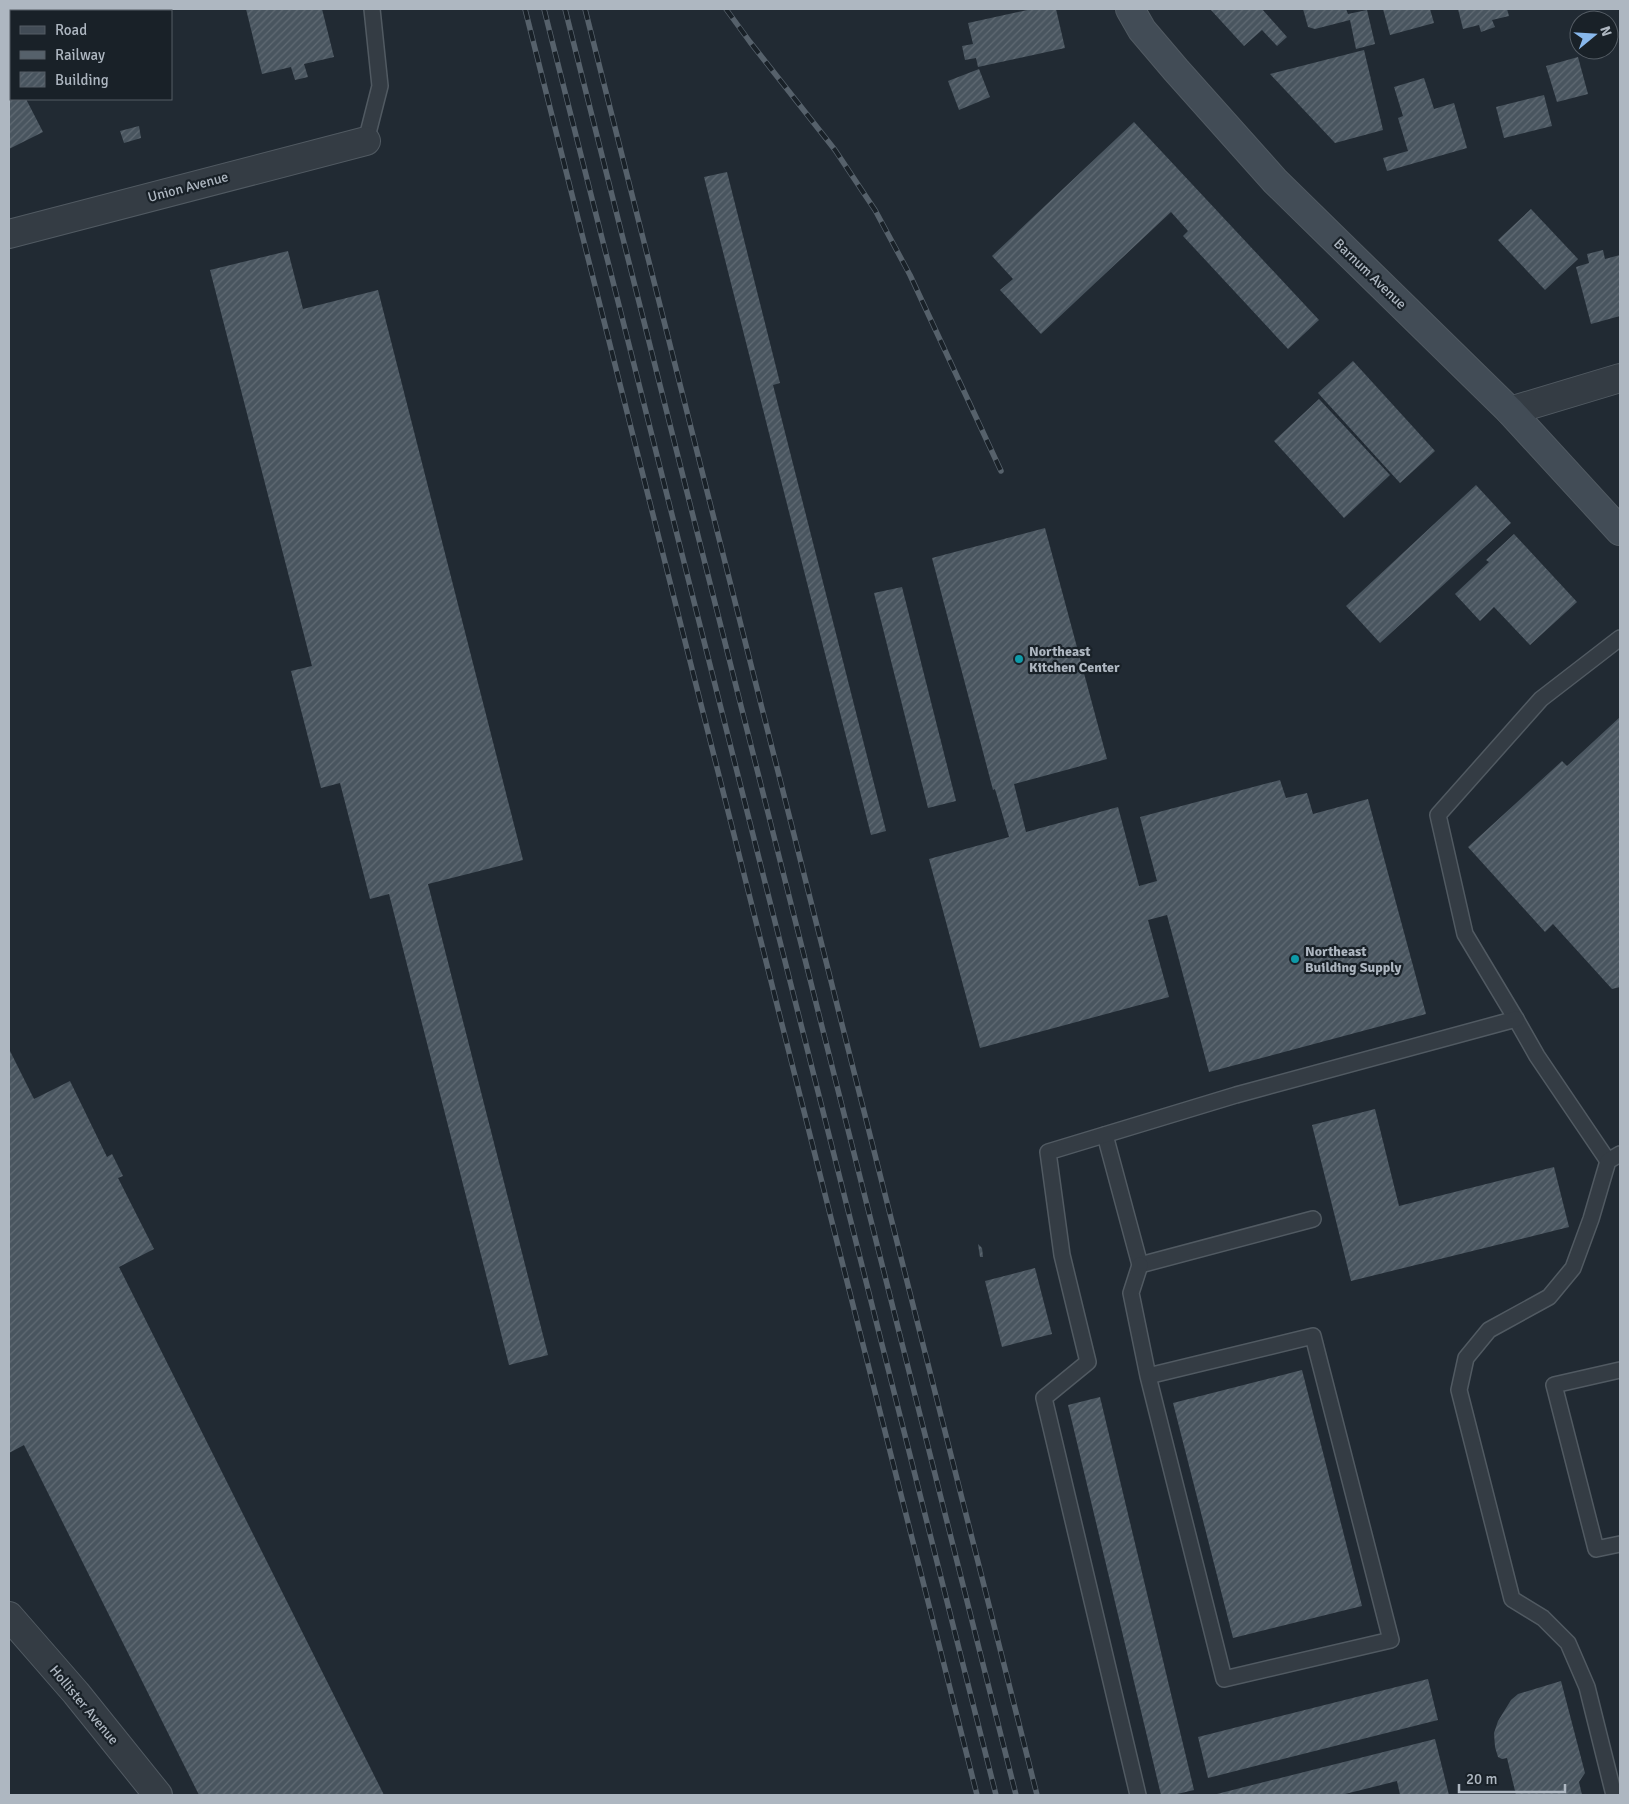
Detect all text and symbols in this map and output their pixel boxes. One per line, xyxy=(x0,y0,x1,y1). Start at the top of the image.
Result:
legend xyxy=(10,10,172,100)
north arrow xyxy=(1569,10,1619,60)
text: Road xyxy=(55,21,87,39)
text: N xyxy=(1596,24,1615,38)
text: Railway xyxy=(55,46,105,64)
text: Building xyxy=(55,71,109,89)
street label: Union Avenue xyxy=(146,168,230,206)
street label: Barnum Avenue xyxy=(1330,235,1410,313)
place label: Northeast Kitchen Center xyxy=(1029,643,1120,676)
marker: Northeast Kitchen Center xyxy=(1013,653,1025,665)
place label: Northeast Building Supply xyxy=(1305,943,1401,976)
marker: Northeast Building Supply xyxy=(1289,953,1301,965)
street label: Hollister Avenue xyxy=(46,1662,122,1748)
scale bar xyxy=(1459,1762,1565,1794)
text: 20 m xyxy=(1466,1770,1497,1788)

